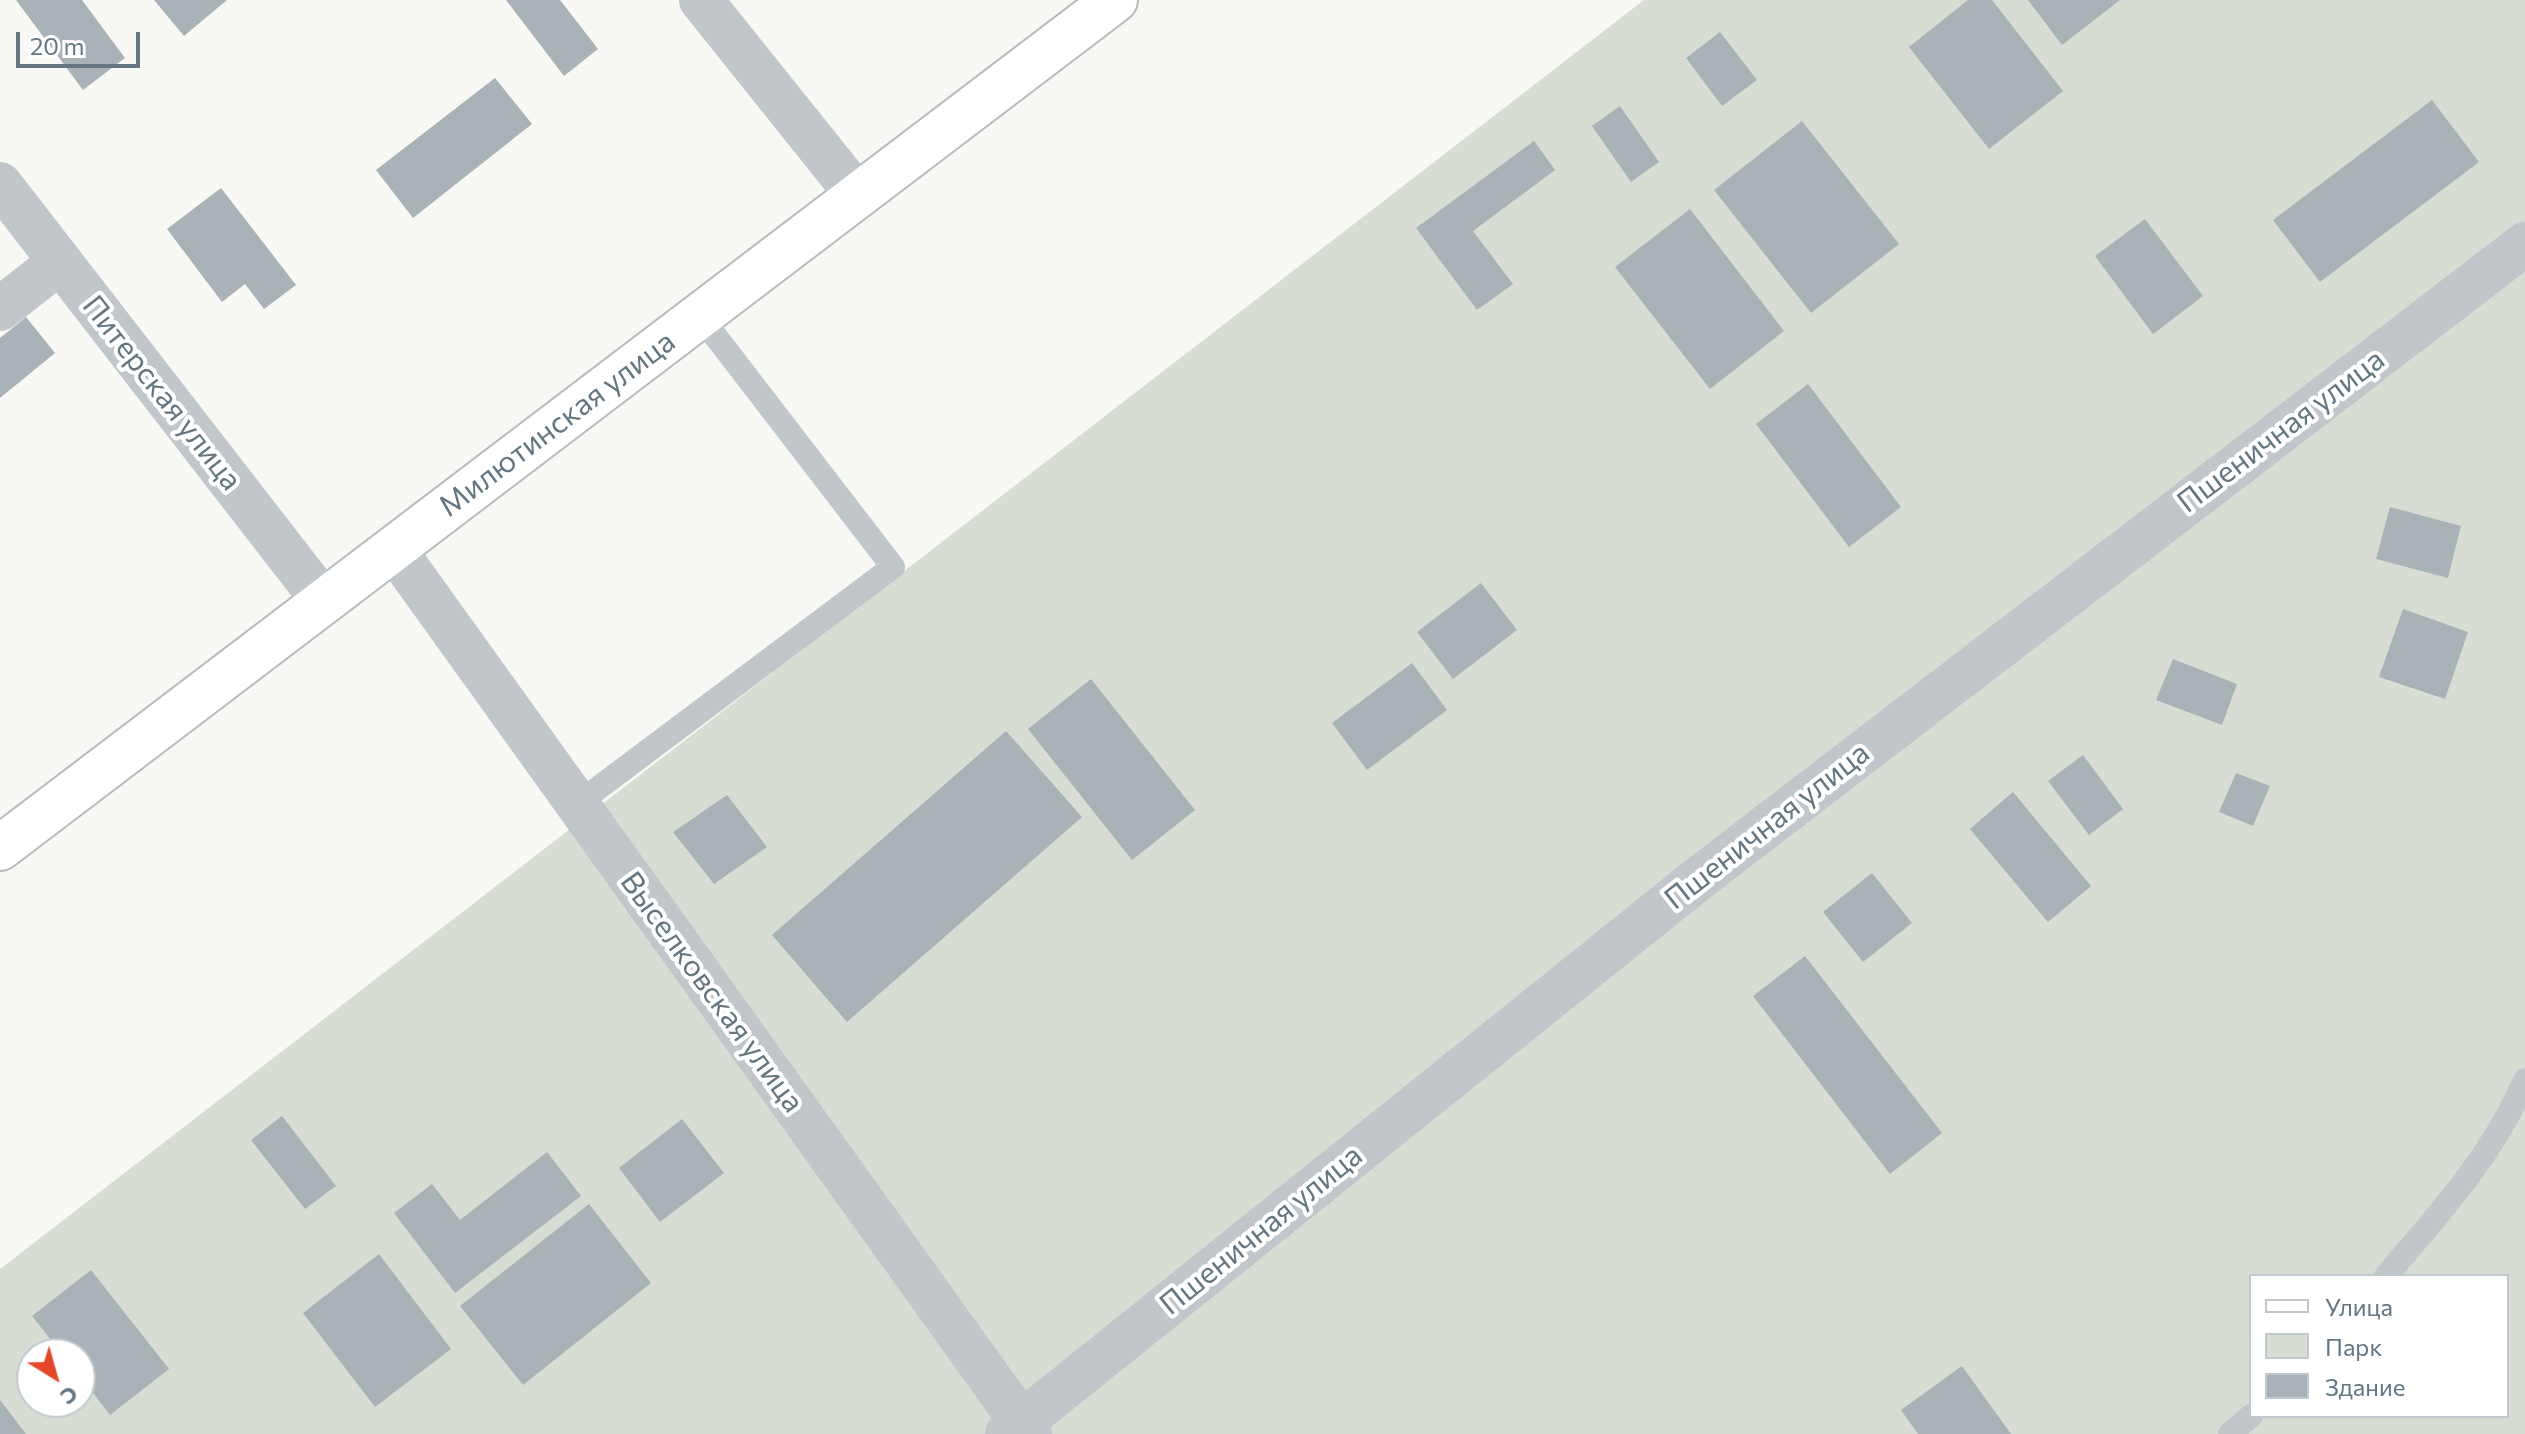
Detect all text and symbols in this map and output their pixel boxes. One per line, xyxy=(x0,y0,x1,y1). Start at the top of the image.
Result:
scale bar xyxy=(20,16,144,66)
text: 20 m xyxy=(30,31,84,60)
street label: Питерская улица xyxy=(75,289,249,497)
street label: Милютинская улица xyxy=(432,324,682,524)
street label: Пшеничная улица xyxy=(2171,342,2391,520)
street label: Пшеничная улица xyxy=(1658,735,1876,917)
street label: Выселковская улица xyxy=(613,865,811,1119)
street label: Пшеничная улица xyxy=(1153,1137,1369,1323)
legend xyxy=(2249,1274,2509,1418)
text: Улица xyxy=(2325,1292,2393,1321)
text: Парк xyxy=(2325,1332,2382,1361)
north arrow xyxy=(16,1338,96,1418)
text: Здание xyxy=(2325,1372,2405,1401)
text: С xyxy=(55,1381,84,1411)

